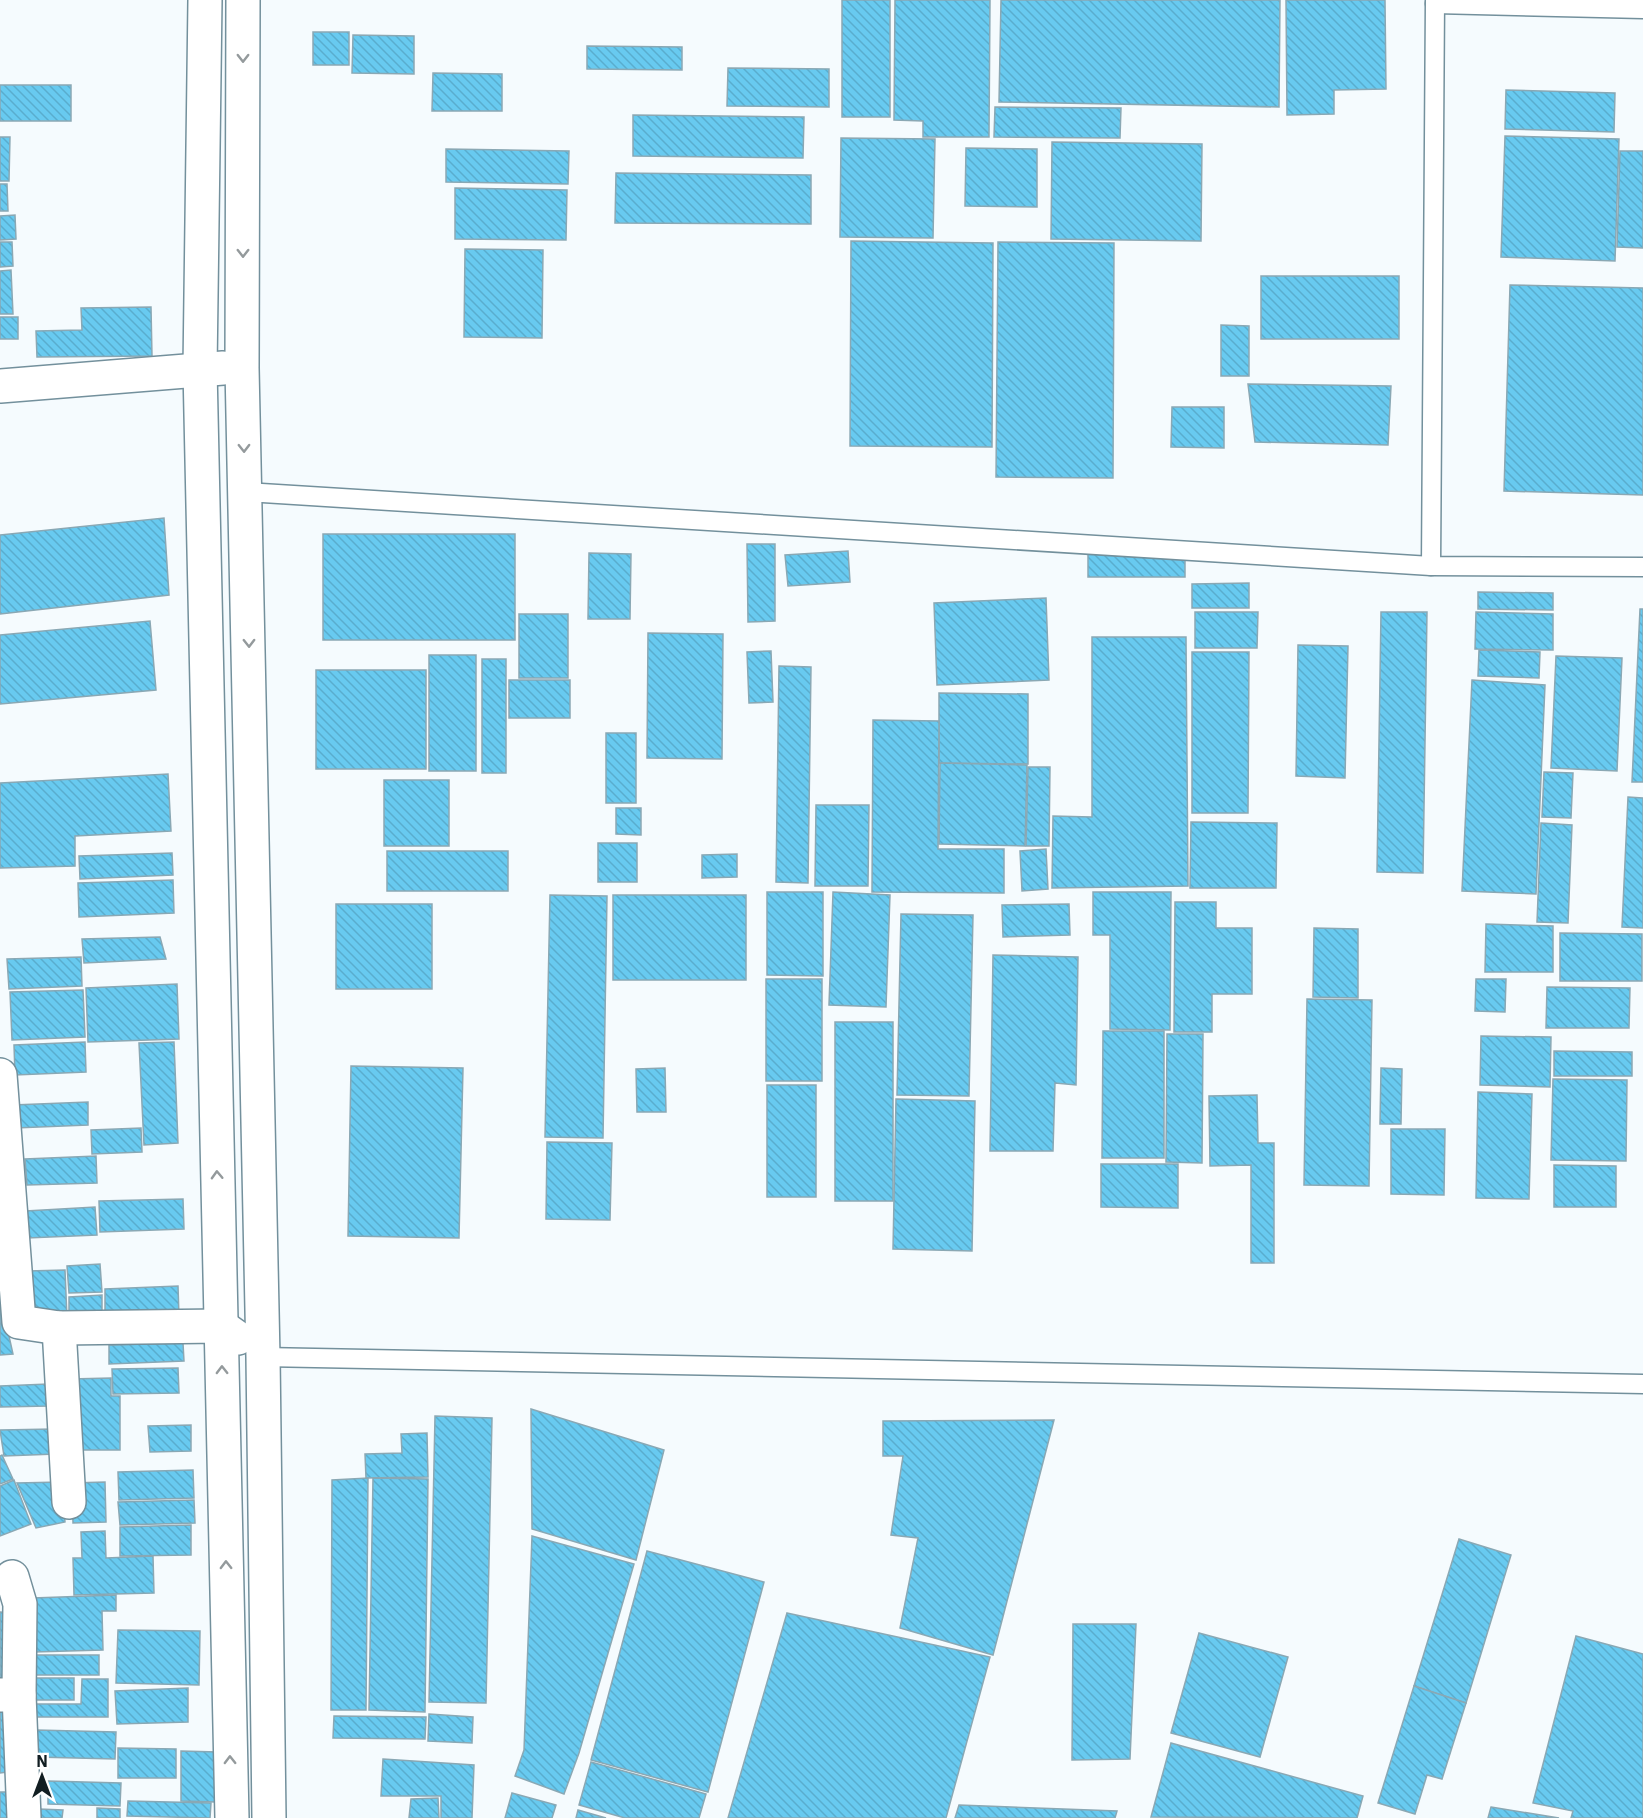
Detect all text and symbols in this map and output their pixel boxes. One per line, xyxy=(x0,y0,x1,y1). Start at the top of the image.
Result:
one-way arrow xyxy=(237,54,249,63)
one-way arrow xyxy=(237,249,249,258)
one-way arrow xyxy=(238,444,251,453)
one-way arrow xyxy=(242,639,255,648)
one-way arrow xyxy=(210,1170,223,1179)
one-way arrow xyxy=(216,1365,229,1374)
one-way arrow xyxy=(220,1560,233,1569)
north arrow xyxy=(12,1746,72,1806)
text: N xyxy=(36,1751,48,1771)
one-way arrow xyxy=(224,1755,237,1764)

